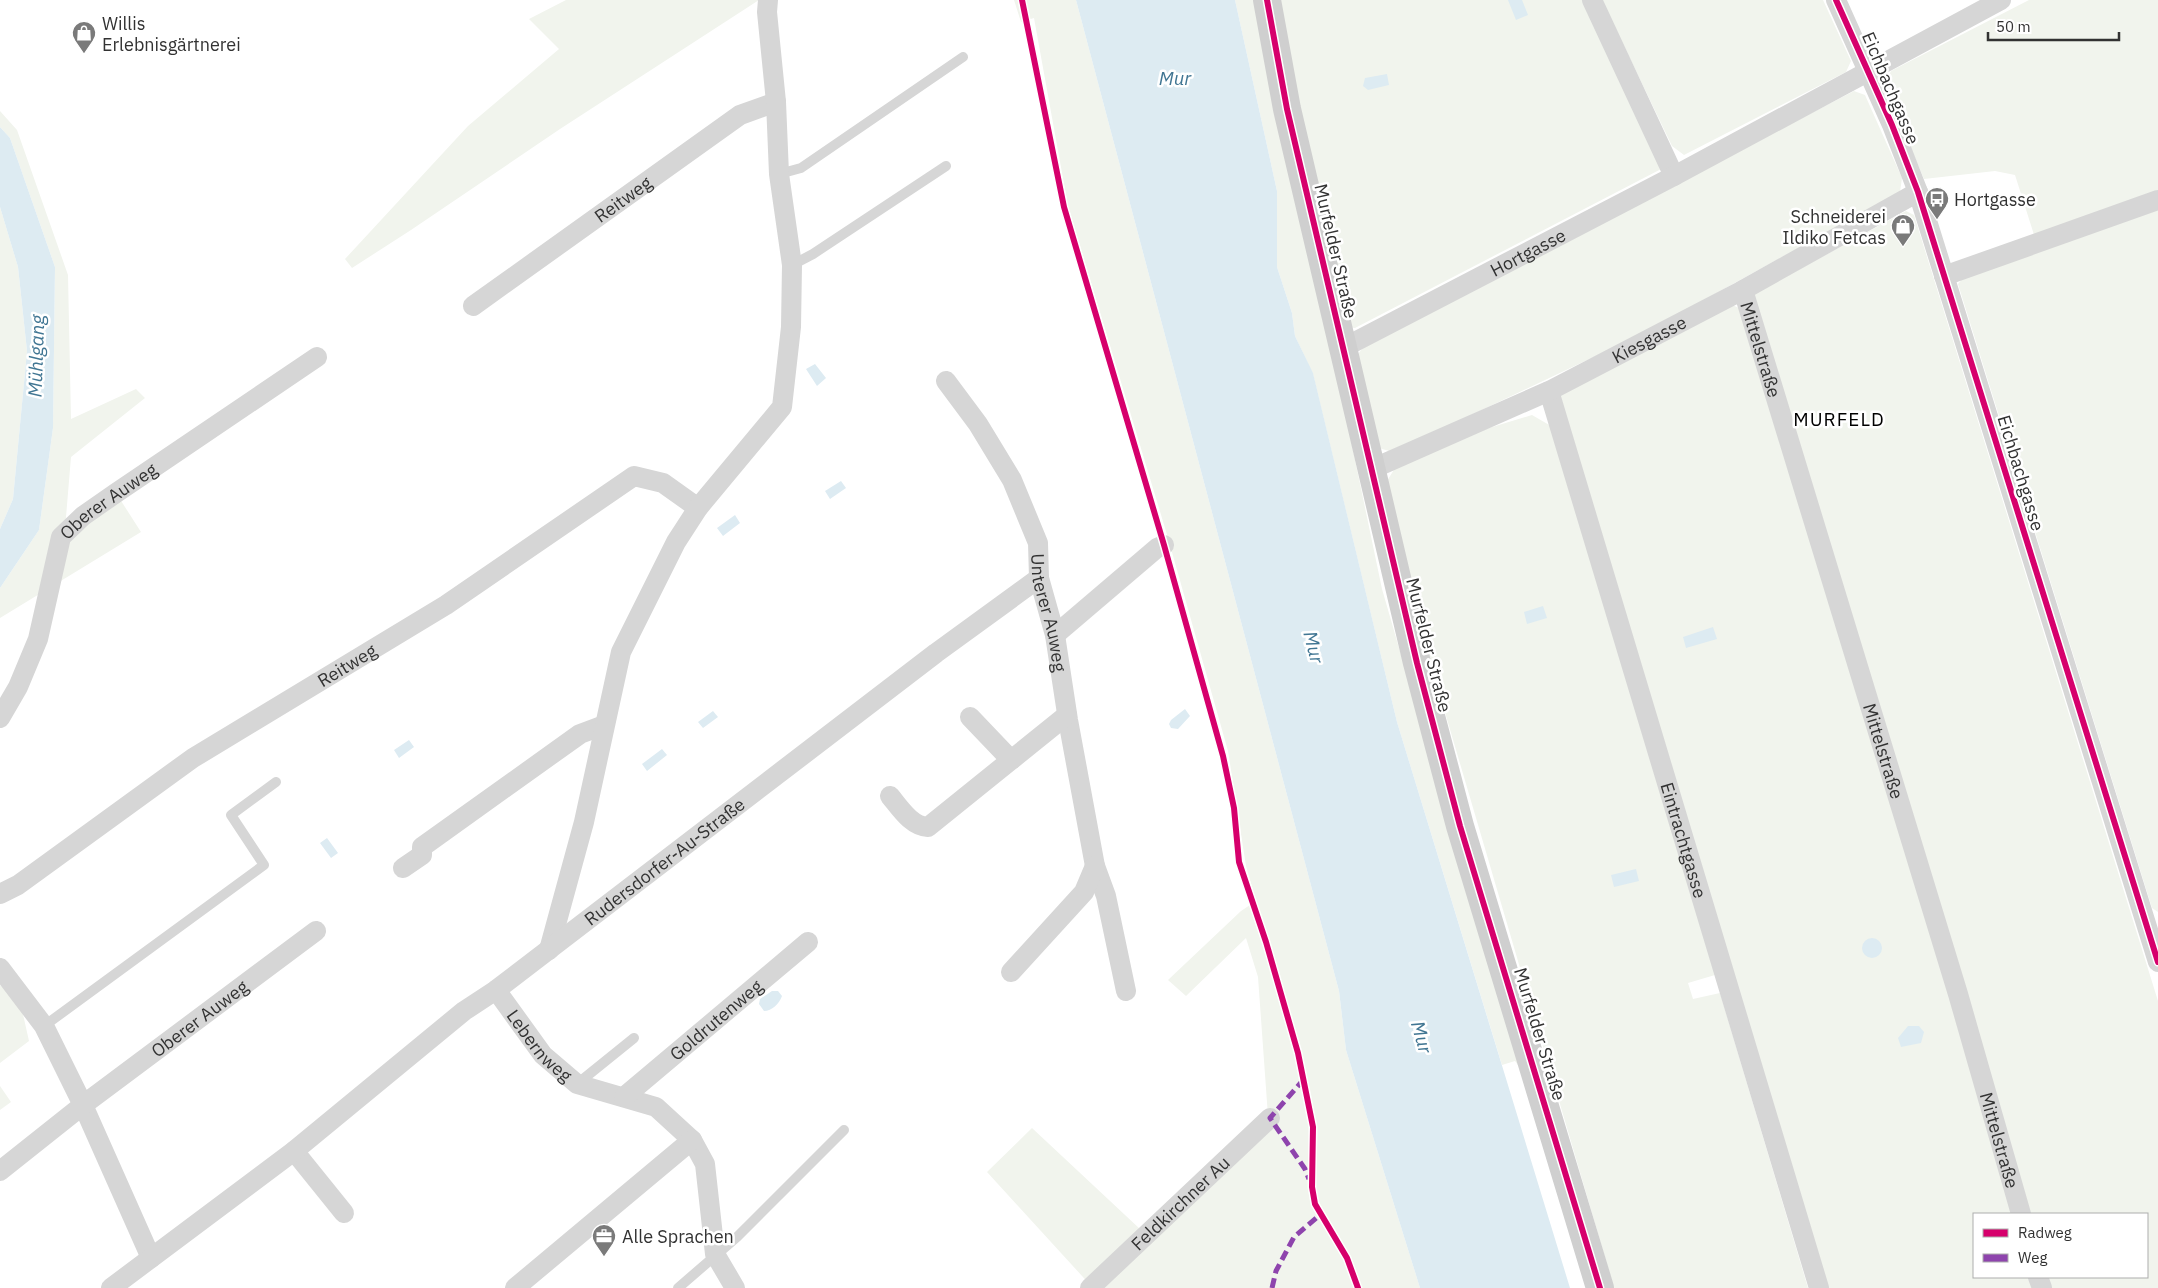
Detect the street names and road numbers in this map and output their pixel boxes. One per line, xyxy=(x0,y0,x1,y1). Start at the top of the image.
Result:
street label: Eichbachgasse xyxy=(1857,28,1925,148)
street label: Reitweg xyxy=(589,170,656,227)
street label: Murfelder Straße xyxy=(1309,181,1363,321)
street label: Hortgasse xyxy=(1486,223,1569,281)
street label: Mittelstraße xyxy=(1736,299,1787,400)
street label: Kiesgasse xyxy=(1608,310,1690,368)
street label: Eichbachgasse xyxy=(1992,412,2050,534)
street label: Oberer Auweg xyxy=(54,457,161,544)
street label: Unterer Auweg xyxy=(1027,553,1072,674)
street label: Murfelder Straße xyxy=(1401,575,1457,715)
street label: Reitweg xyxy=(313,638,381,692)
street label: Mittelstraße xyxy=(1858,700,1909,802)
street label: Eintrachtgasse xyxy=(1656,780,1712,901)
street label: Rudersdorfer-Au-Straße xyxy=(579,792,749,930)
street label: Murfelder Straße xyxy=(1509,965,1571,1103)
street label: Oberer Auweg xyxy=(146,974,253,1062)
street label: Goldrutenweg xyxy=(665,974,767,1065)
street label: Lebernweg xyxy=(502,1005,578,1087)
street label: Mittelstraße xyxy=(1975,1089,2025,1191)
street label: Feldkirchner Au xyxy=(1126,1151,1234,1255)

